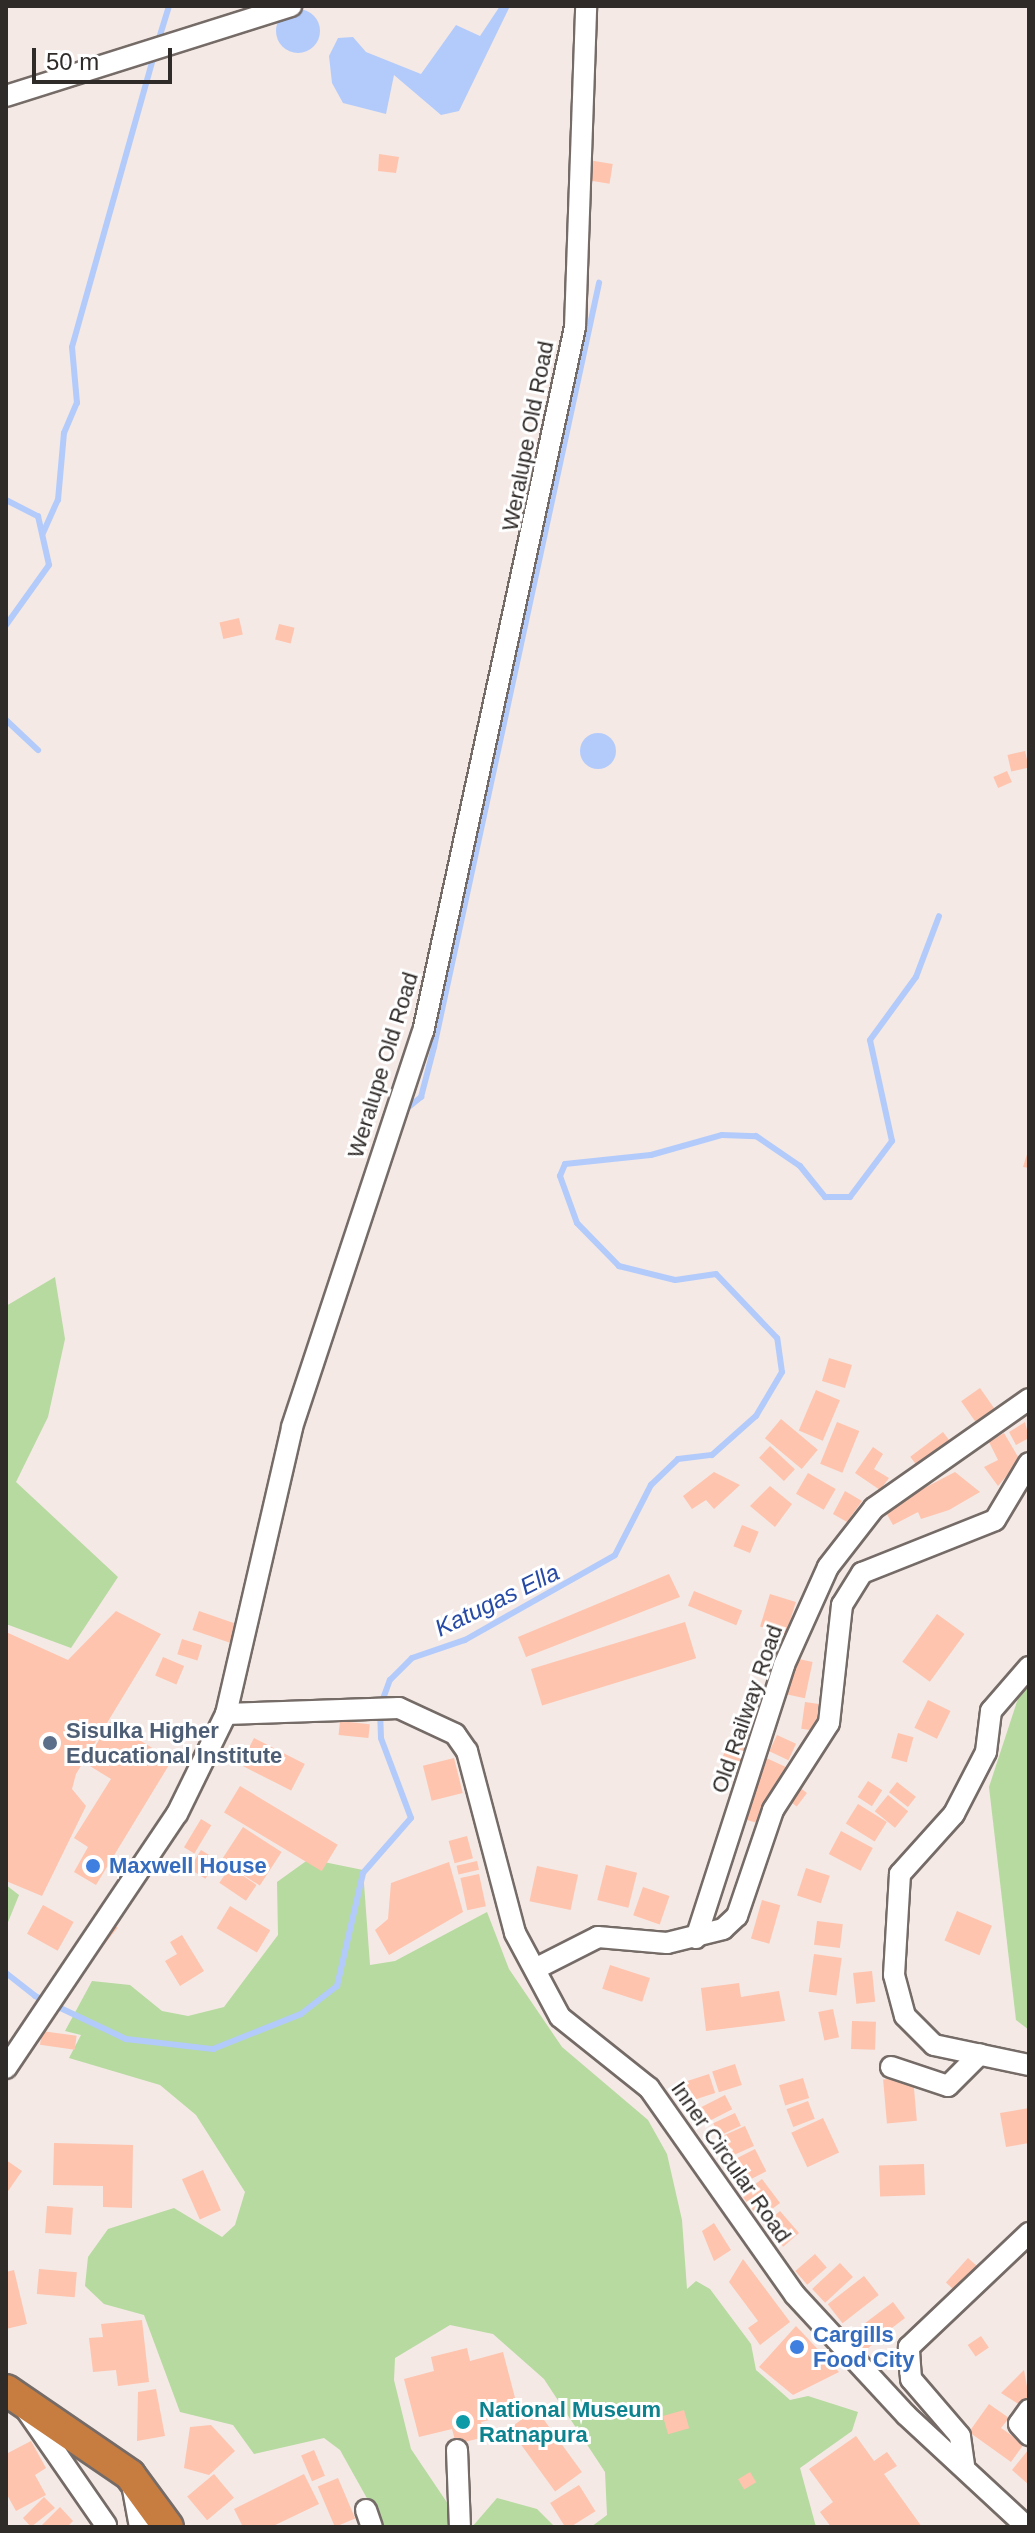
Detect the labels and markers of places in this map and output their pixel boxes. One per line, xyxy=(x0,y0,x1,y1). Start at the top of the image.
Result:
place label: Sisulka Higher Educational Institute xyxy=(66,1717,282,1768)
marker: Sisulka Higher Educational Institute xyxy=(41,1734,59,1752)
place label: Maxwell House xyxy=(109,1853,267,1879)
marker: Maxwell House xyxy=(84,1857,102,1875)
place label: Cargills Food City xyxy=(813,2321,914,2372)
marker: Cargills Food City xyxy=(788,2338,806,2356)
place label: National Museum Ratnapura xyxy=(479,2396,661,2448)
marker: National Museum Ratnapura xyxy=(454,2413,472,2431)

